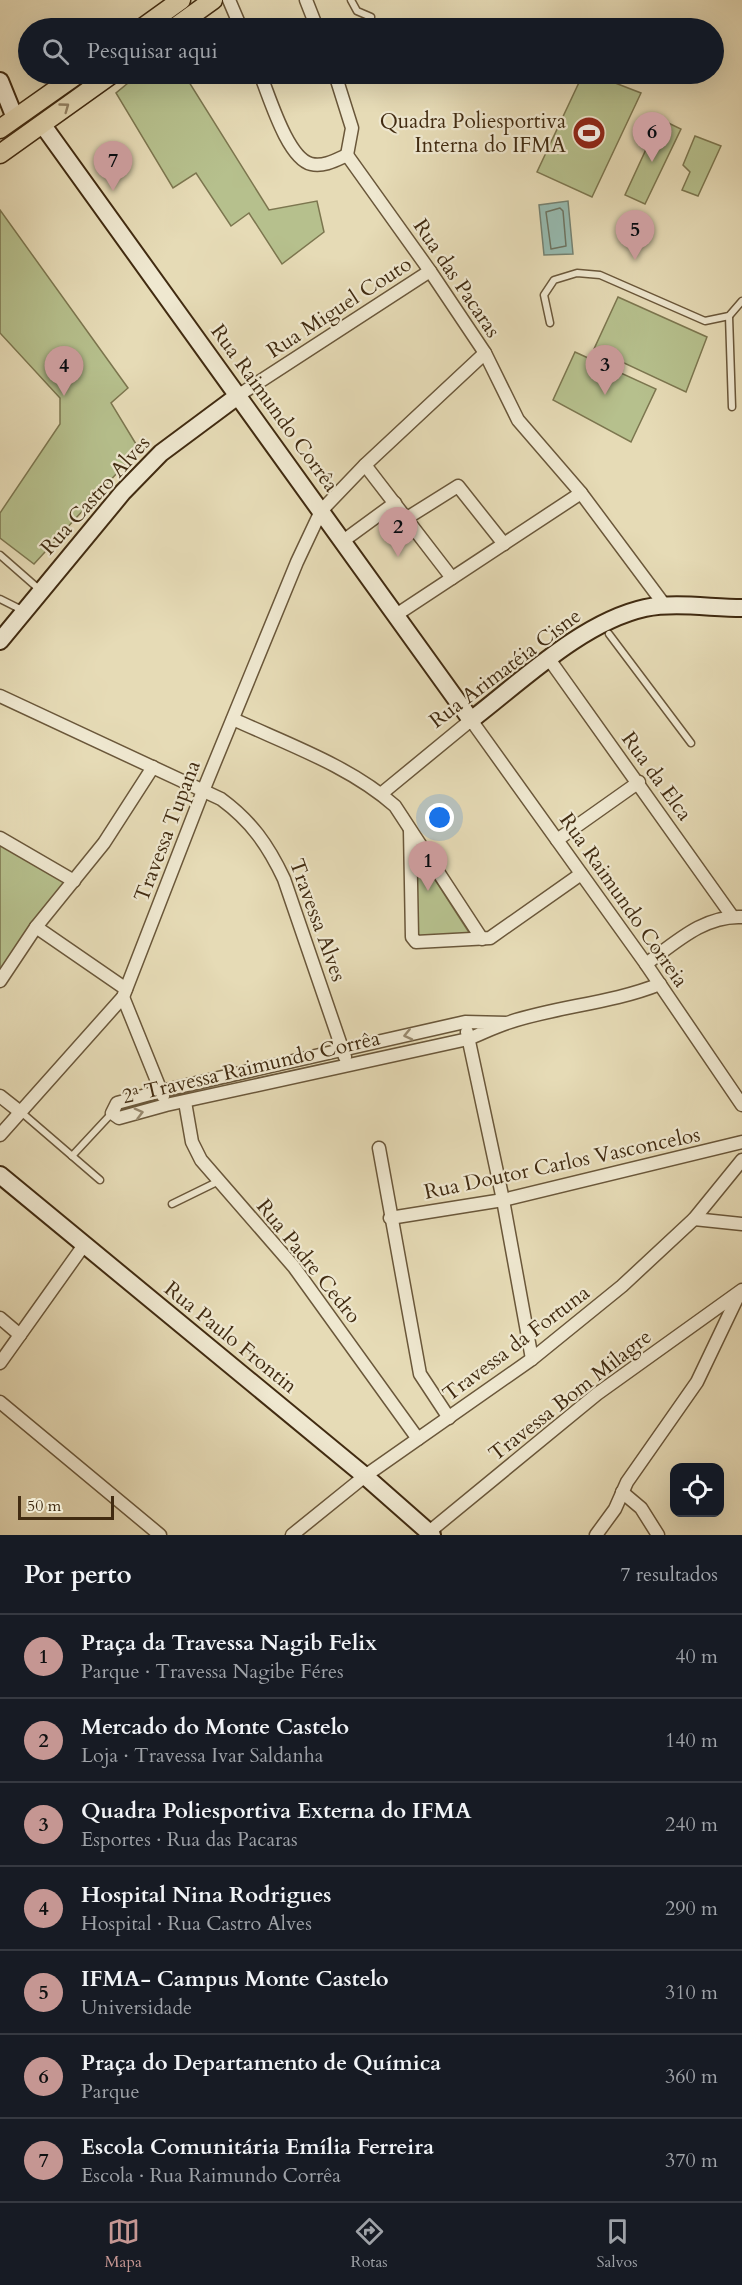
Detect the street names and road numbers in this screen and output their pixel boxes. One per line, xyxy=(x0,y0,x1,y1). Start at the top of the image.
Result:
street label: Rua das Pacaras xyxy=(406,213,507,343)
street label: Rua Miguel Couto xyxy=(261,250,417,365)
street label: Rua Raimundo Corrêa xyxy=(204,318,345,498)
street label: Rua Castro Alves xyxy=(34,429,157,561)
street label: Rua Arimatéia Cisne xyxy=(423,602,587,735)
street label: Rua da Elca xyxy=(614,726,699,827)
street label: Travessa Tupana xyxy=(127,756,208,906)
street label: Rua Raimundo Correia xyxy=(552,807,695,993)
street label: Travessa Alves xyxy=(282,855,353,986)
street label: 2ª Travessa Raimundo Corrêa xyxy=(119,1024,383,1111)
street label: Rua Doutor Carlos Vasconcelos xyxy=(421,1120,703,1207)
street label: Rua Padre Cedro xyxy=(249,1193,368,1330)
street label: Rua Paulo Frontin xyxy=(158,1275,303,1400)
street label: Travessa da Fortuna xyxy=(437,1279,596,1408)
street label: Travessa Bom Milagre xyxy=(483,1323,658,1468)

